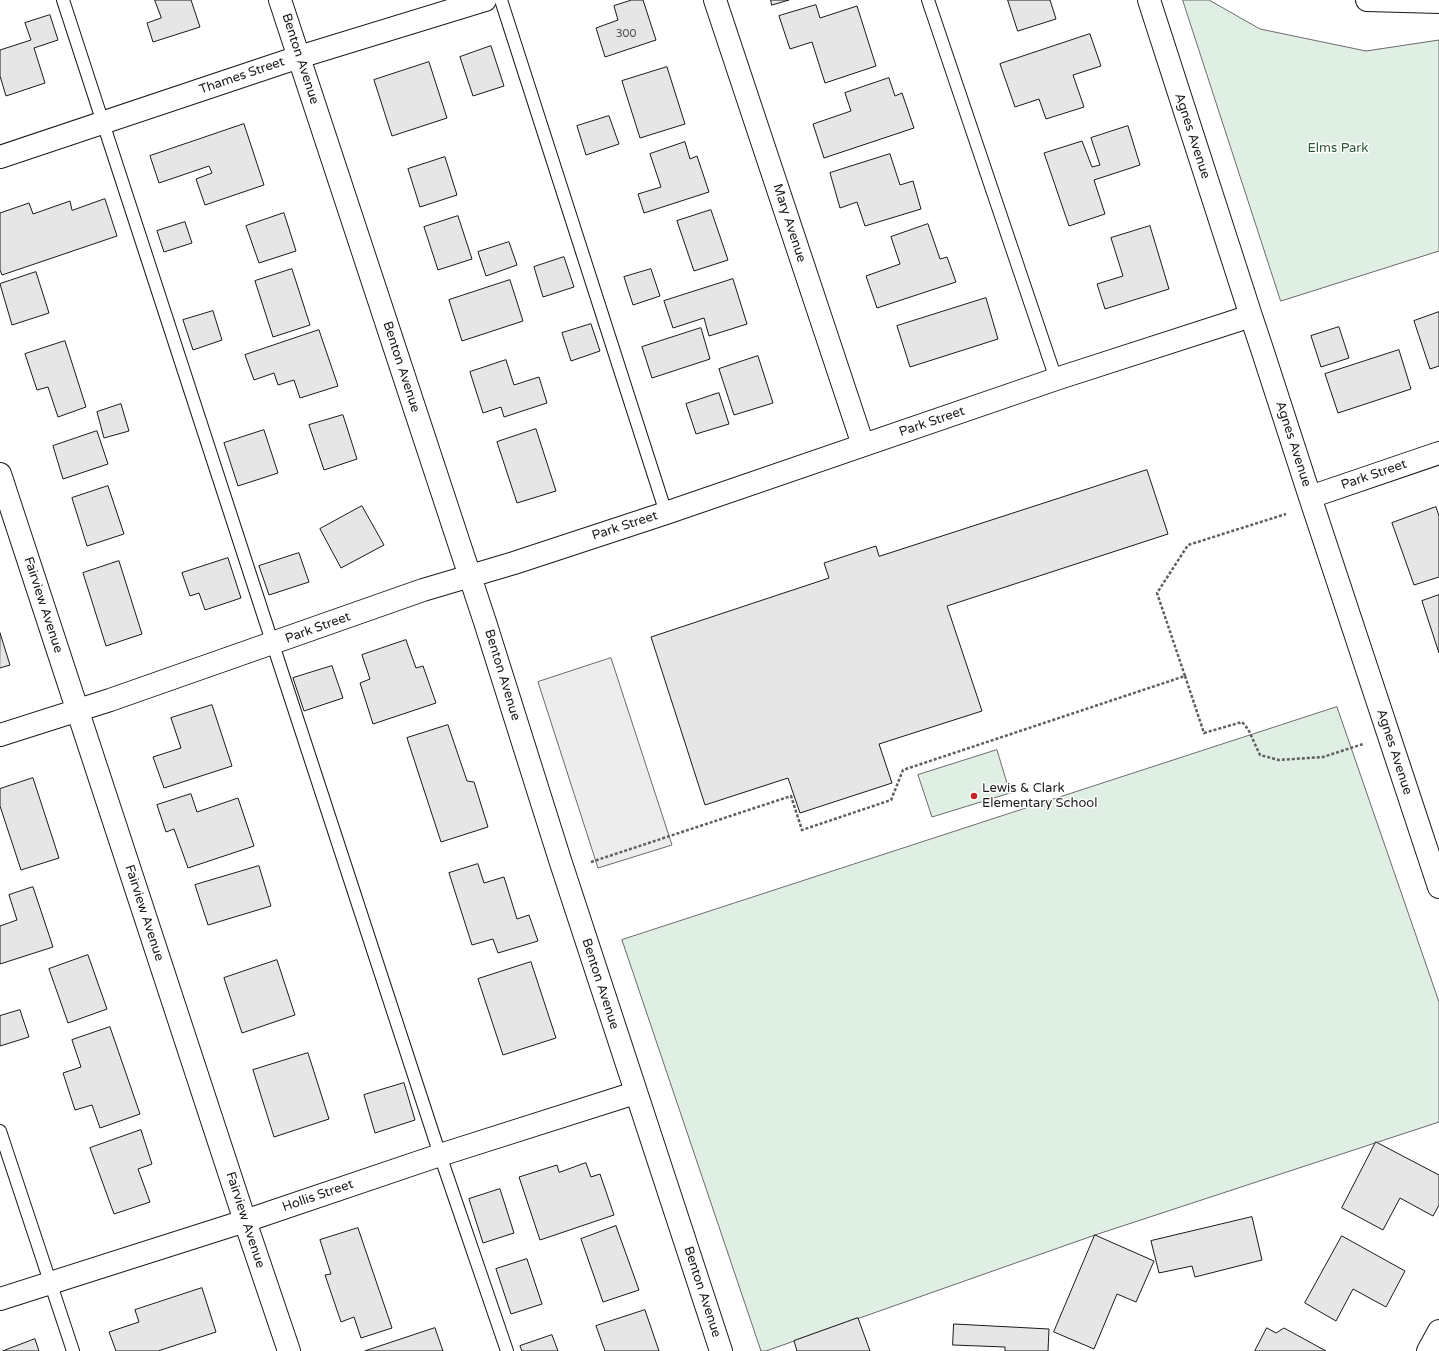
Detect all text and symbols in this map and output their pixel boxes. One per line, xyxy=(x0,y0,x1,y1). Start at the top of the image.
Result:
street label: Benton Avenue xyxy=(278,12,322,106)
house number: 300 xyxy=(616,27,636,41)
street label: Thames Street xyxy=(197,54,287,98)
street label: Agnes Avenue xyxy=(1171,91,1213,181)
park label: Elms Park xyxy=(1308,141,1368,157)
street label: Mary Avenue xyxy=(769,182,809,264)
street label: Benton Avenue xyxy=(379,320,423,414)
street label: Agnes Avenue xyxy=(1272,399,1314,489)
street label: Park Street xyxy=(897,404,967,440)
street label: Park Street xyxy=(1339,457,1409,493)
street label: Park Street xyxy=(590,508,660,544)
street label: Fairview Avenue xyxy=(20,555,66,655)
street label: Park Street xyxy=(283,609,353,647)
street label: Benton Avenue xyxy=(481,627,523,723)
street label: Agnes Avenue xyxy=(1373,707,1415,797)
place label: Lewis & Clark Elementary School xyxy=(982,781,1097,812)
marker: Lewis & Clark Elementary School xyxy=(969,791,979,801)
street label: Fairview Avenue xyxy=(121,863,167,963)
street label: Benton Avenue xyxy=(578,937,622,1031)
street label: Fairview Avenue xyxy=(222,1170,268,1270)
street label: Hollis Street xyxy=(280,1177,356,1215)
street label: Benton Avenue xyxy=(680,1245,724,1339)

